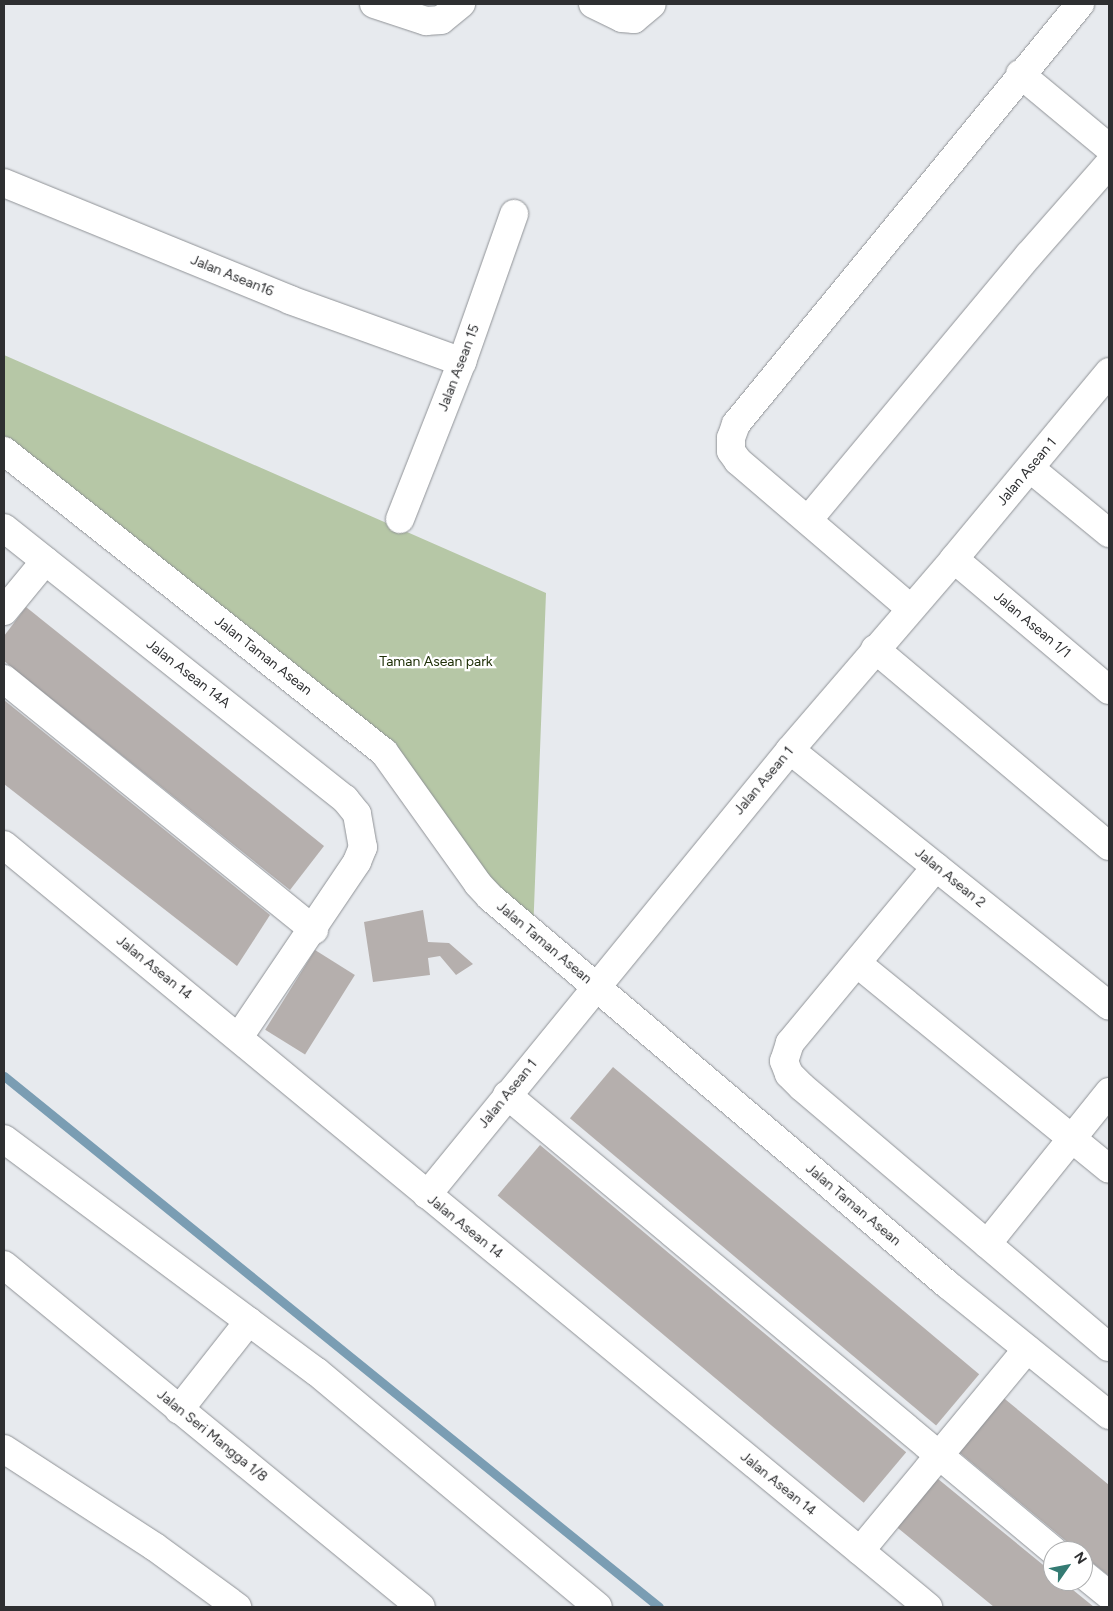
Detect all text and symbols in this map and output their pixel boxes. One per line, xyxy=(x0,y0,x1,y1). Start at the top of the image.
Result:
street label: Jalan Asean16 xyxy=(188,252,276,300)
street label: Jalan Asean 15 xyxy=(435,322,483,414)
street label: Jalan Asean 1 xyxy=(994,435,1060,509)
street label: Jalan Asean 1/1 xyxy=(990,588,1074,662)
street label: Jalan Taman Asean xyxy=(211,613,315,699)
street label: Jalan Asean 14A xyxy=(143,636,233,712)
park label: Taman Asean park xyxy=(379,654,493,670)
street label: Jalan Asean 1 xyxy=(731,744,797,818)
street label: Jalan Asean 2 xyxy=(911,844,989,912)
street label: Jalan Taman Asean xyxy=(493,898,595,988)
street label: Jalan Asean 14 xyxy=(113,932,195,1004)
street label: Jalan Asean 1 xyxy=(475,1056,541,1132)
street label: Jalan Taman Asean xyxy=(802,1160,904,1250)
street label: Jalan Asean 14 xyxy=(424,1191,506,1263)
street label: Jalan Seri Mangga 1/8 xyxy=(153,1386,271,1486)
street label: Jalan Asean 14 xyxy=(737,1448,819,1520)
north arrow xyxy=(1043,1541,1093,1591)
text: N xyxy=(1070,1549,1090,1567)

